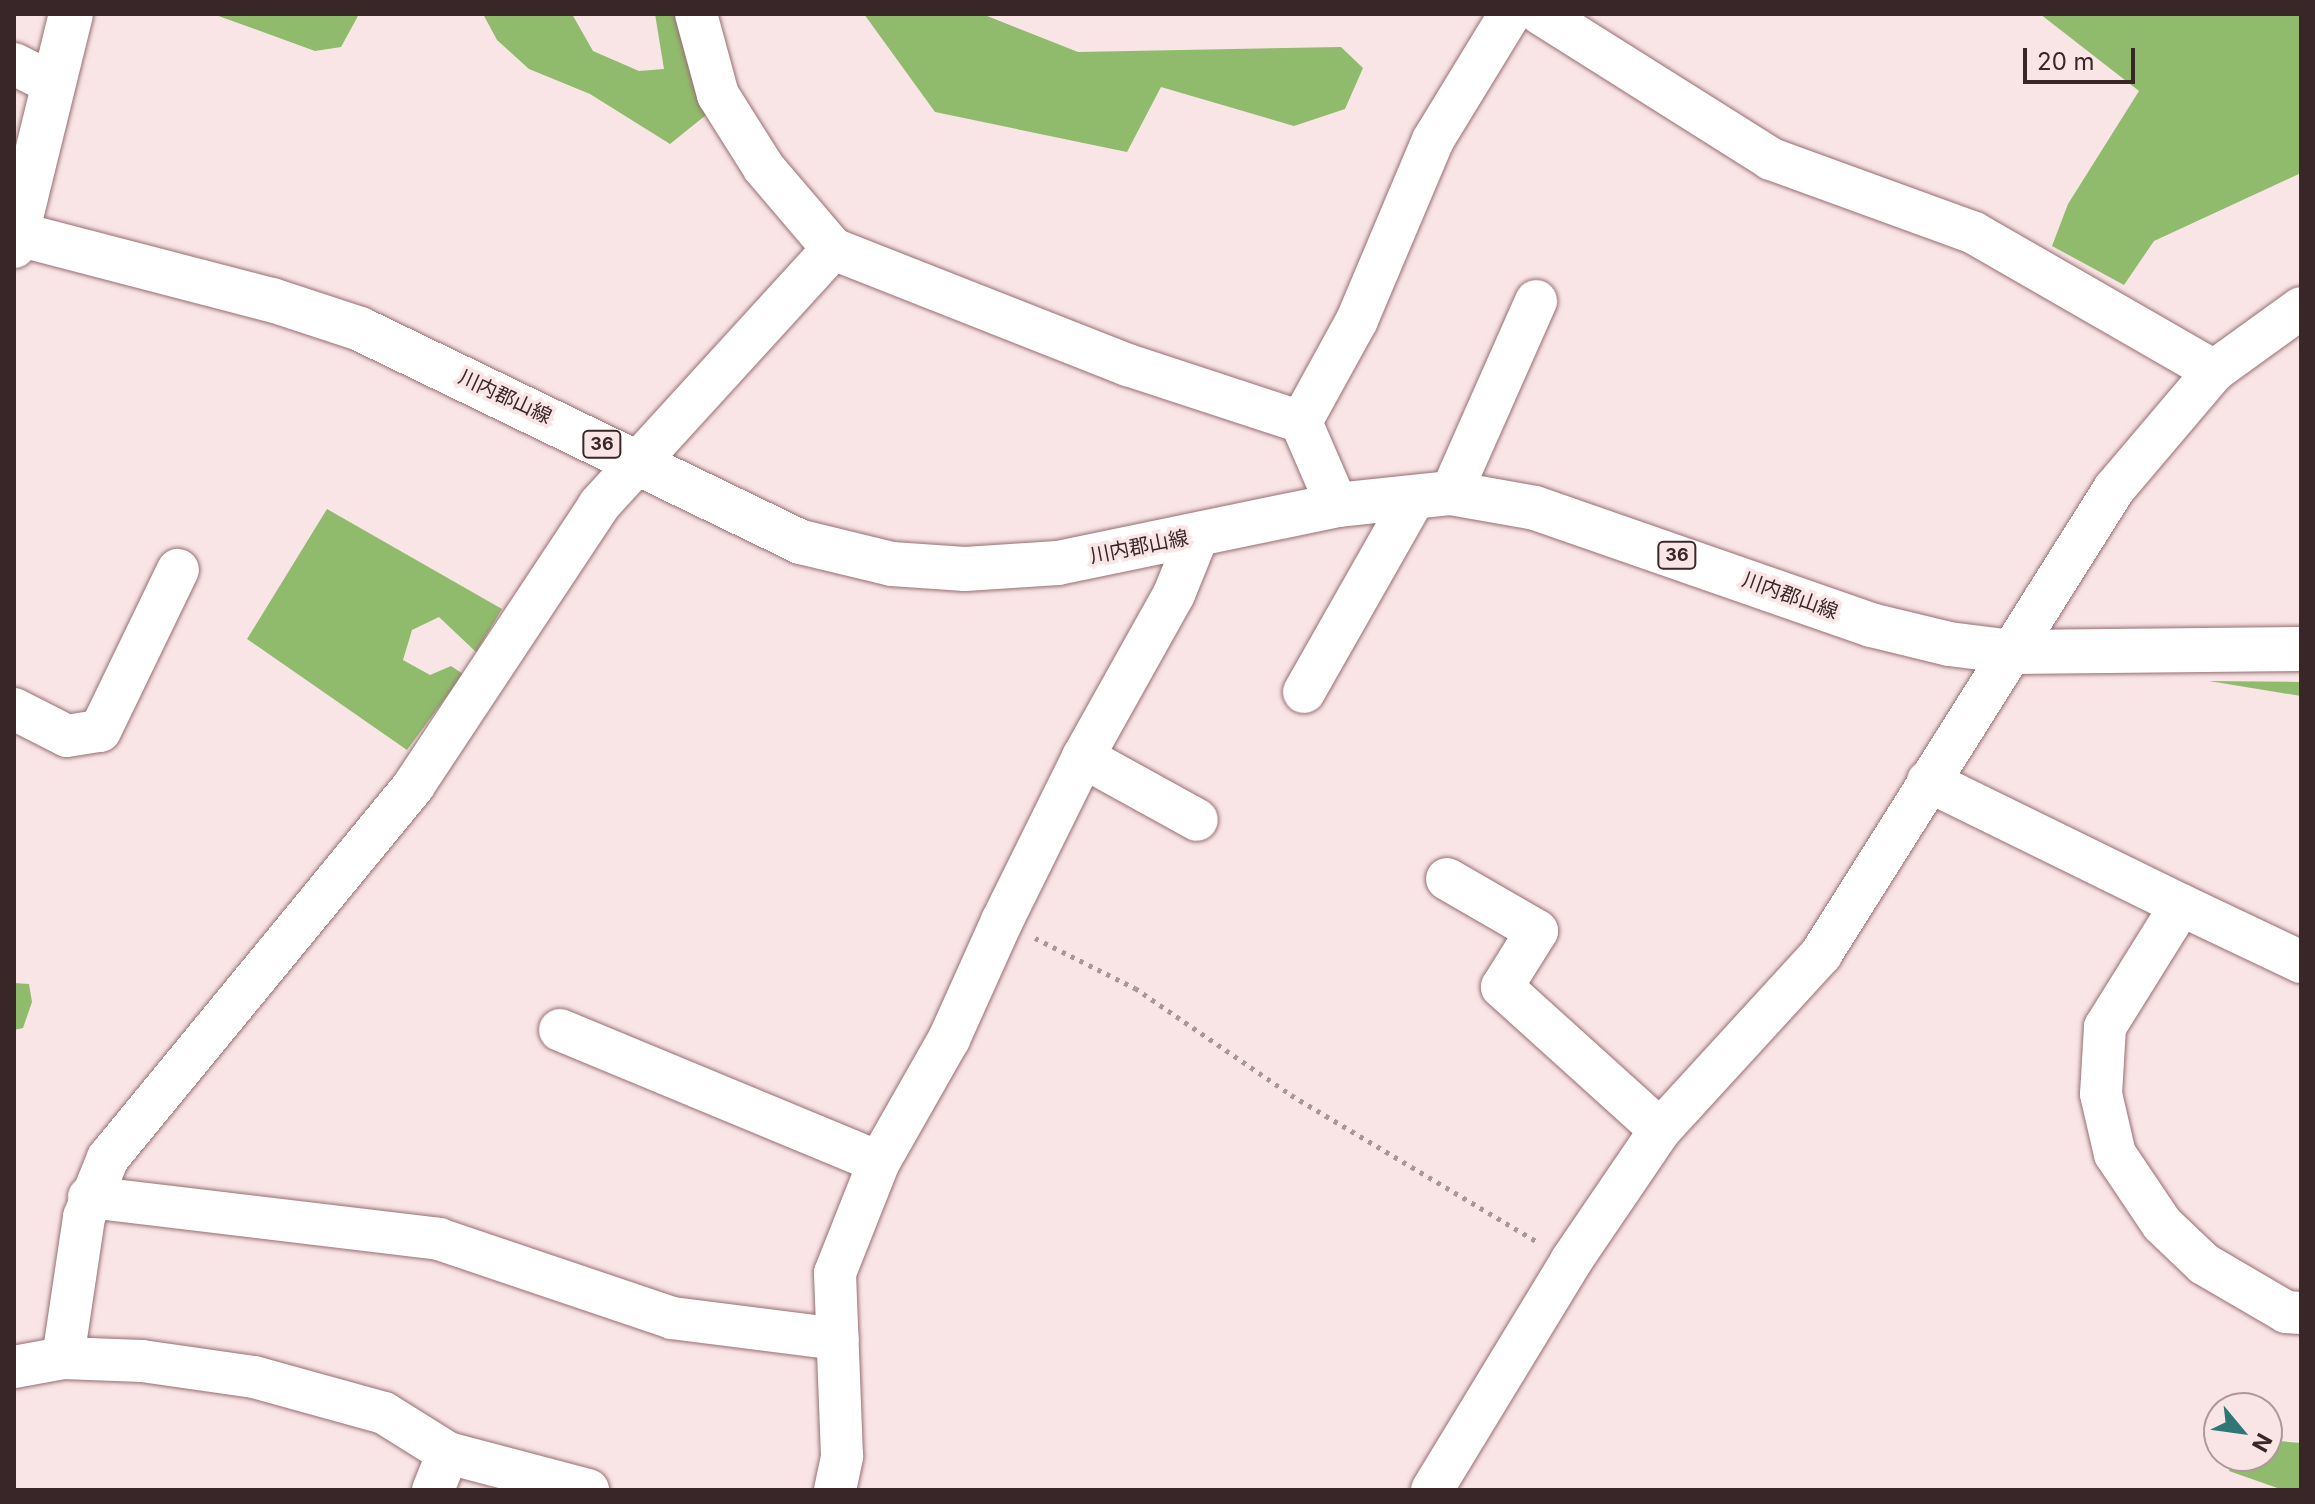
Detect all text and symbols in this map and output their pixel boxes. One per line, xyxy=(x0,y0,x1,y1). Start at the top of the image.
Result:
scale bar xyxy=(2027,32,2139,82)
text: 20 m xyxy=(2037,47,2095,76)
street label: 川内郡山線 xyxy=(455,365,555,429)
road number: 36 xyxy=(582,430,622,458)
street label: 川内郡山線 xyxy=(1088,526,1190,568)
road number: 36 xyxy=(1657,541,1697,569)
street label: 川内郡山線 xyxy=(1739,568,1841,624)
north arrow xyxy=(2203,1392,2283,1472)
text: N xyxy=(2247,1429,2278,1456)

